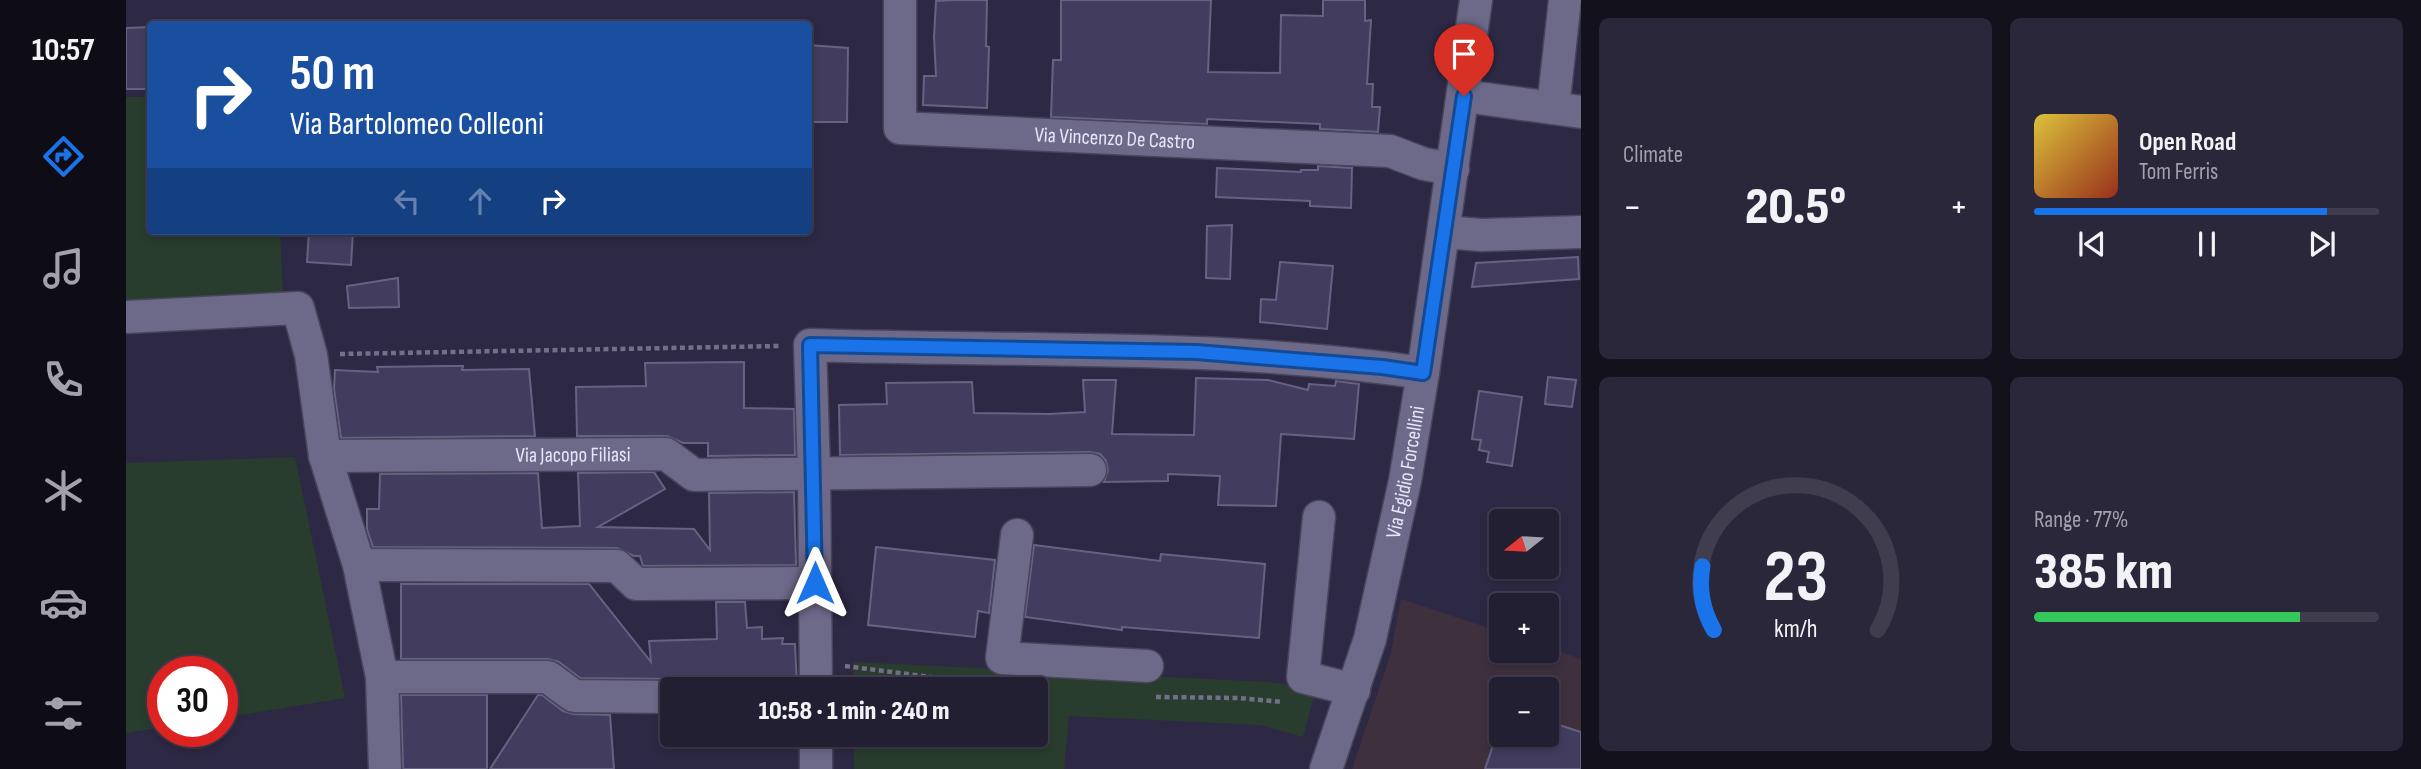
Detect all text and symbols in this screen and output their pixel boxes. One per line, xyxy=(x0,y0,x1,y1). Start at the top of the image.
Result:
pin xyxy=(1434,24,1494,96)
text: 10:57 xyxy=(32,31,94,70)
icon: arrive xyxy=(1445,35,1483,73)
text: 50 m xyxy=(290,45,375,104)
icon: right xyxy=(175,49,266,140)
text: Via Bartolomeo Colleoni xyxy=(290,105,544,144)
street label: Via Vincenzo De Castro xyxy=(1034,122,1196,154)
text: Open Road xyxy=(2139,127,2236,158)
icon: directions xyxy=(39,132,88,181)
text: Climate xyxy=(1623,141,1683,169)
text: Tom Ferris xyxy=(2139,158,2218,186)
text: 20.5° xyxy=(1745,176,1846,239)
icon: left xyxy=(388,182,426,220)
icon: ahead xyxy=(461,182,499,220)
icon: right xyxy=(534,182,572,220)
text: − xyxy=(1623,185,1642,230)
text: + xyxy=(1949,185,1968,230)
icon: previous xyxy=(2073,225,2111,263)
icon: pause xyxy=(2188,225,2226,263)
icon: next xyxy=(2303,225,2341,263)
icon: music xyxy=(39,244,88,293)
icon: phone xyxy=(39,355,88,404)
street label: Via Egidio Forcellini xyxy=(1380,404,1430,541)
street label: Via Jacopo Filiasi xyxy=(515,442,631,467)
icon: climate xyxy=(39,466,88,515)
text: Range · 77% xyxy=(2034,506,2128,534)
north arrow xyxy=(1489,509,1559,579)
map controls xyxy=(1489,509,1559,747)
text: 23 xyxy=(1763,534,1828,622)
text: 385 km xyxy=(2034,541,2173,604)
position arrow xyxy=(778,546,852,620)
icon: car xyxy=(39,578,88,627)
button: + xyxy=(1489,593,1559,663)
text: km/h xyxy=(1774,614,1817,645)
speed limit sign: 30 xyxy=(147,656,238,747)
button: − xyxy=(1489,677,1559,747)
icon: filters xyxy=(39,689,88,738)
text: 10:58 · 1 min · 240 m xyxy=(758,696,950,727)

